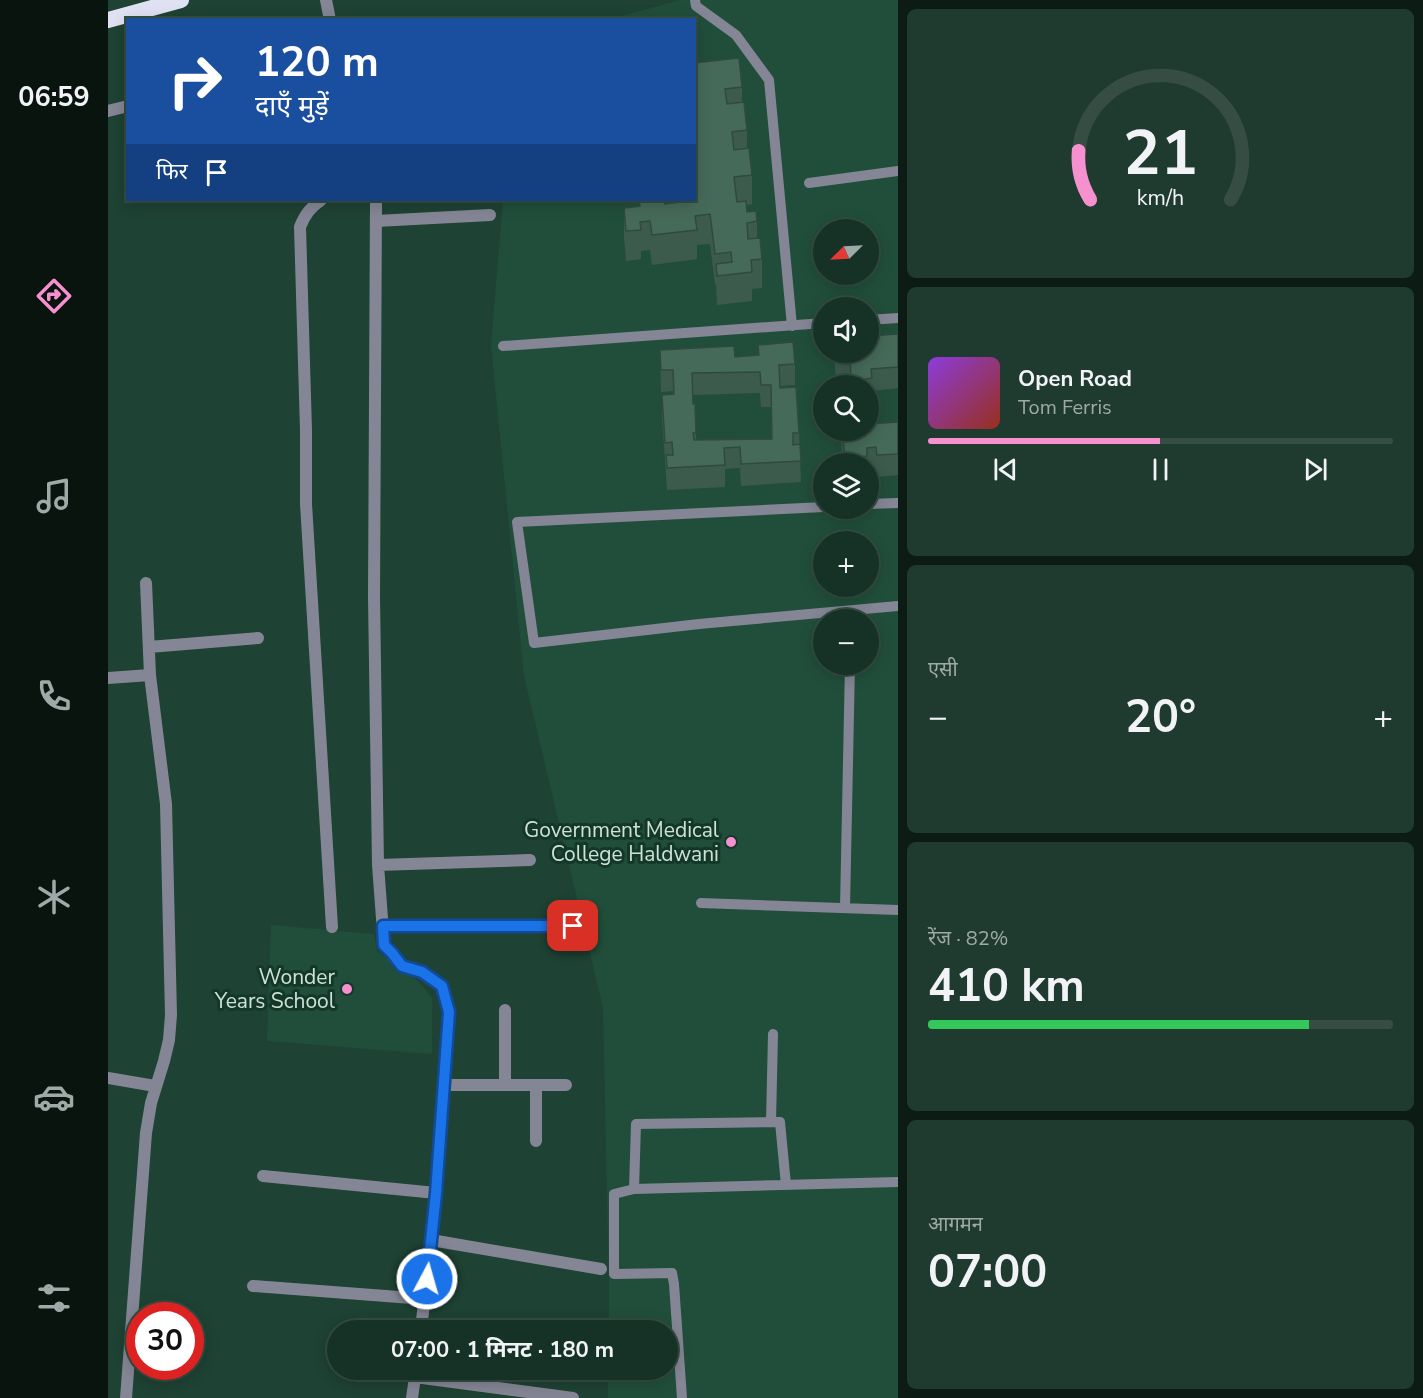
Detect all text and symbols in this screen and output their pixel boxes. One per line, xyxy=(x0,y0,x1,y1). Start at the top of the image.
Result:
text: 120 m xyxy=(255,34,379,91)
icon: right xyxy=(156,42,234,120)
text: 06:59 xyxy=(18,79,90,116)
text: दाएँ मुड़ें xyxy=(255,88,329,125)
text: 21 xyxy=(1123,112,1198,197)
icon: arrive xyxy=(200,156,233,189)
text: फिर xyxy=(156,157,188,187)
text: km/h xyxy=(1137,184,1184,214)
north arrow xyxy=(813,219,879,285)
map controls xyxy=(813,219,879,675)
icon: directions xyxy=(33,275,75,317)
button: sound xyxy=(813,297,879,363)
text: Open Road xyxy=(1018,364,1132,394)
button: search xyxy=(813,375,879,441)
text: Tom Ferris xyxy=(1018,394,1112,421)
button: layers xyxy=(813,453,879,519)
icon: previous xyxy=(989,453,1022,486)
icon: pause xyxy=(1144,453,1177,486)
icon: next xyxy=(1299,453,1332,486)
icon: music xyxy=(33,475,75,517)
button: + xyxy=(813,531,879,597)
button: − xyxy=(813,609,879,675)
text: एसी xyxy=(928,656,958,683)
icon: phone xyxy=(33,675,75,717)
text: 20° xyxy=(1125,687,1196,748)
text: − xyxy=(928,695,948,740)
text: + xyxy=(1373,695,1393,740)
place label: Government Medical College Haldwani xyxy=(524,816,720,868)
marker: Government Medical College Haldwani xyxy=(724,835,738,849)
icon: climate xyxy=(33,876,75,918)
pin xyxy=(547,900,598,951)
icon: arrive xyxy=(556,909,589,942)
text: रेंज · 82% xyxy=(928,925,1008,952)
text: 410 km xyxy=(928,956,1085,1017)
place label: Wonder Years School xyxy=(214,963,336,1015)
marker: Wonder Years School xyxy=(340,982,354,996)
icon: car xyxy=(33,1076,75,1118)
text: आगमन xyxy=(928,1211,983,1238)
text: 07:00 xyxy=(928,1242,1047,1303)
position arrow xyxy=(395,1247,459,1311)
icon: filters xyxy=(33,1277,75,1319)
speed limit sign: 30 xyxy=(126,1302,204,1380)
text: 07:00 · 1 मिनट · 180 m xyxy=(391,1335,614,1365)

